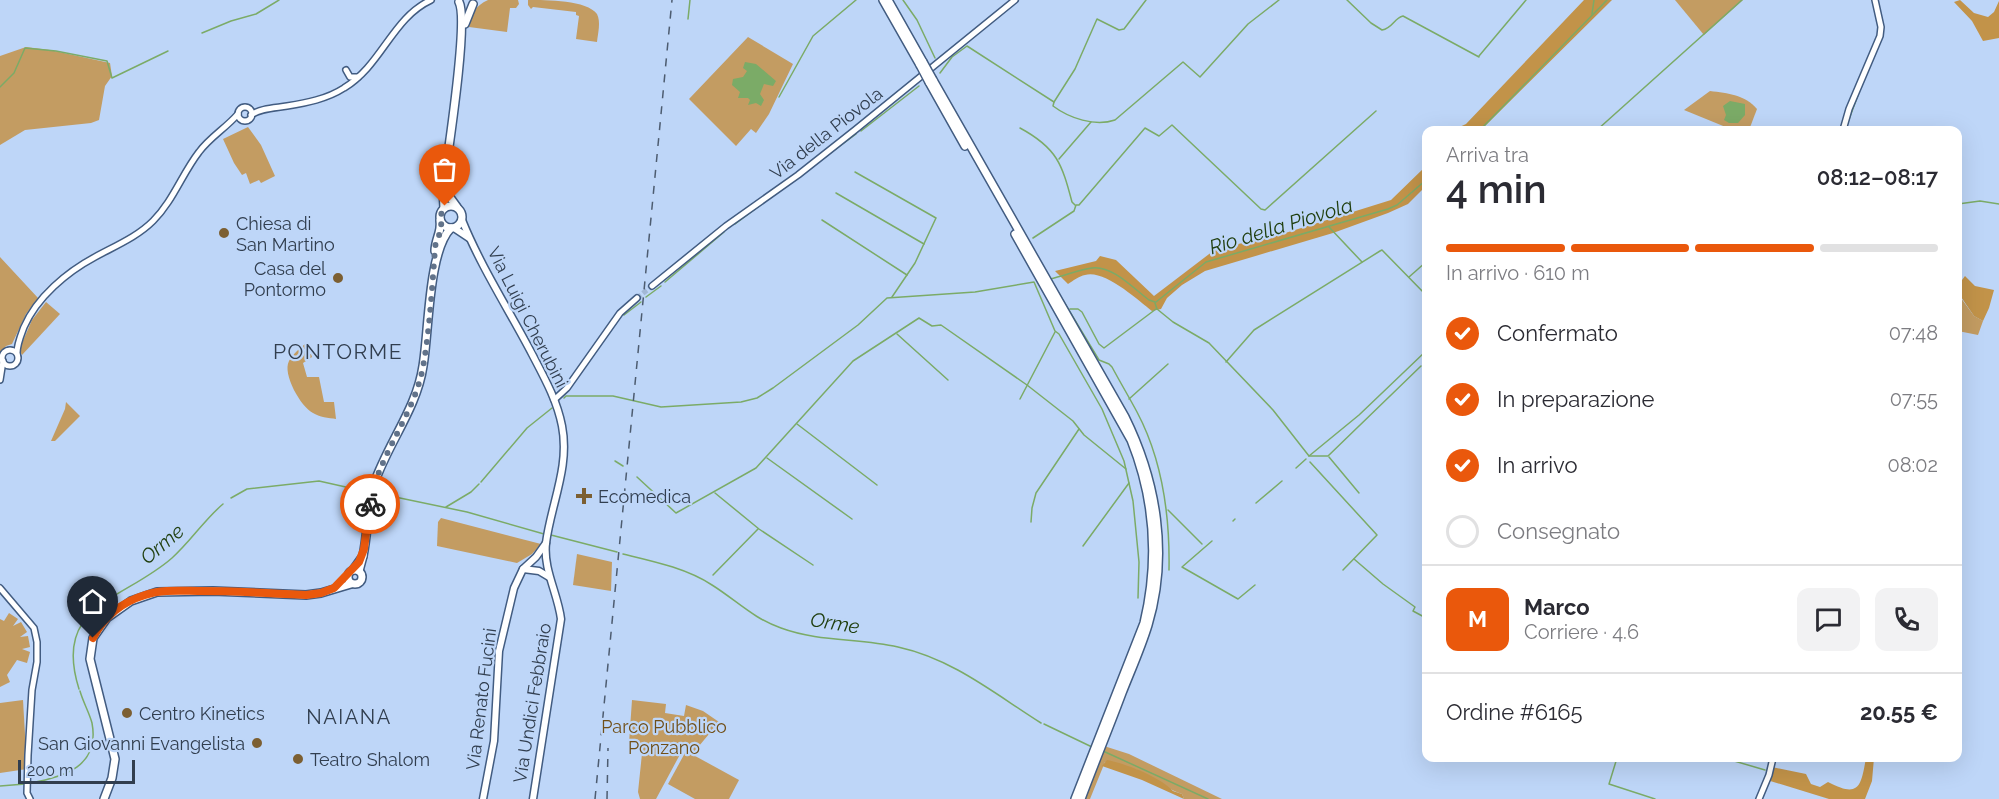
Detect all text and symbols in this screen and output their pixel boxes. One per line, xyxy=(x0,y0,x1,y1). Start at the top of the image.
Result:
street label: Via della Piovola xyxy=(766,83,886,183)
text: Arriva tra xyxy=(1446,143,1529,167)
pin xyxy=(419,144,470,206)
icon: bag xyxy=(428,153,461,186)
text: 08:12–08:17 xyxy=(1817,164,1938,190)
text: 4 min xyxy=(1446,166,1547,212)
water label: Rio della Piovola xyxy=(1206,193,1356,259)
place label: Chiesa di San Martino xyxy=(236,213,335,255)
marker: Chiesa di San Martino xyxy=(217,226,231,240)
street label: Via Luigi Cherubini xyxy=(483,243,573,391)
place label: Casa del Pontormo xyxy=(244,258,326,300)
text: In arrivo · 610 m xyxy=(1446,261,1590,285)
marker: Casa del Pontormo xyxy=(331,271,345,285)
icon: check xyxy=(1446,317,1479,350)
text: Confermato xyxy=(1497,320,1618,346)
text: 07:48 xyxy=(1889,321,1938,345)
district label: PONTORME xyxy=(273,339,403,364)
icon: check xyxy=(1446,383,1479,416)
text: In preparazione xyxy=(1497,386,1654,412)
text: 07:55 xyxy=(1890,387,1938,411)
icon: check xyxy=(1446,449,1479,482)
text: In arrivo xyxy=(1497,452,1578,478)
text: 08:02 xyxy=(1887,453,1938,477)
courier xyxy=(340,474,400,534)
place label: Ecomedica xyxy=(598,486,691,507)
marker: Ecomedica xyxy=(575,487,593,505)
icon: bike xyxy=(354,488,387,521)
text: Consegnato xyxy=(1497,518,1620,544)
water label: Orme xyxy=(135,519,189,569)
pin xyxy=(67,576,118,638)
icon: home xyxy=(76,585,109,618)
button: chat xyxy=(1797,588,1860,651)
button: phone xyxy=(1875,588,1938,651)
text: Marco xyxy=(1524,594,1590,620)
text: M xyxy=(1468,606,1487,632)
water label: Orme xyxy=(809,607,862,639)
text: Corriere · 4.6 xyxy=(1524,620,1639,644)
street label: Via Undici Febbraio xyxy=(509,621,555,784)
street label: Via Renato Fucini xyxy=(462,627,500,771)
text: Ordine #6165 xyxy=(1446,699,1583,725)
text: 20.55 € xyxy=(1860,699,1938,725)
place label: Centro Kinetics xyxy=(139,703,265,724)
district label: NAIANA xyxy=(306,705,392,729)
marker: Centro Kinetics xyxy=(120,706,134,720)
park label: Parco Pubblico Ponzano xyxy=(601,716,727,758)
place label: San Giovanni Evangelista xyxy=(38,733,245,754)
marker: San Giovanni Evangelista xyxy=(250,736,264,750)
place label: Teatro Shalom xyxy=(310,749,430,770)
marker: Teatro Shalom xyxy=(291,752,305,766)
scale bar xyxy=(18,757,135,784)
text: 200 m xyxy=(27,761,74,780)

